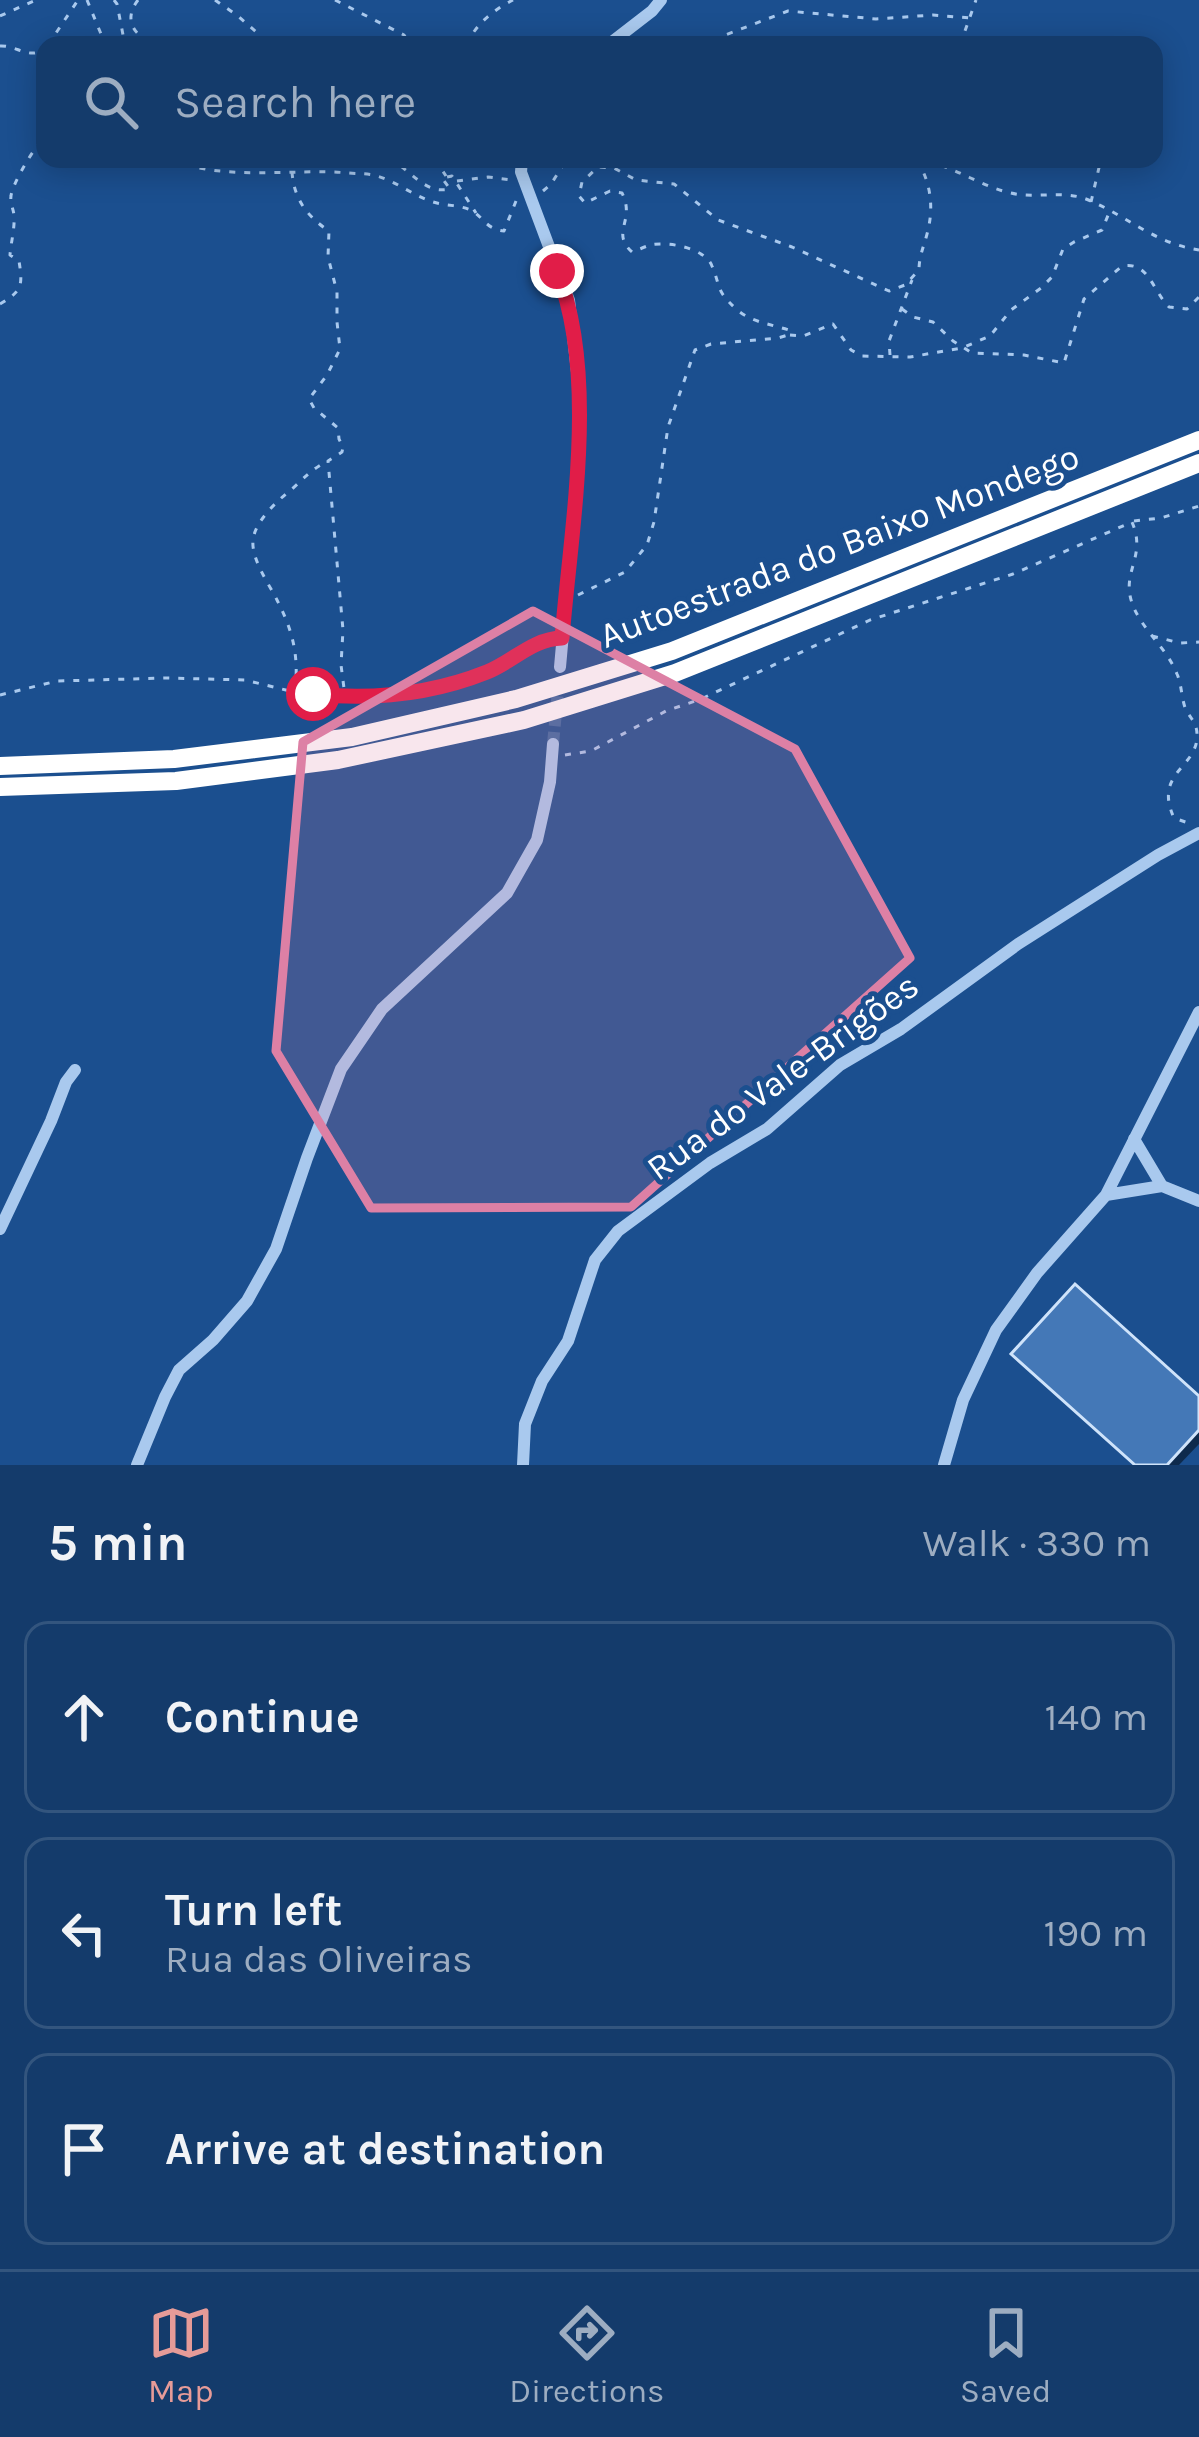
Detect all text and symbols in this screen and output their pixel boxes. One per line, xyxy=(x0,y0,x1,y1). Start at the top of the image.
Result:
search box xyxy=(36,36,1163,168)
icon: search xyxy=(78,69,144,135)
text: Search here xyxy=(174,76,416,128)
route end xyxy=(530,244,584,298)
street label: Autoestrada do Baixo Mondego xyxy=(594,435,1085,657)
route start xyxy=(286,667,340,721)
street label: Rua do Vale-Brigões xyxy=(639,964,927,1189)
text: 5 min xyxy=(48,1513,188,1573)
text: Walk · 330 m xyxy=(923,1520,1151,1566)
icon: ahead xyxy=(51,1684,117,1750)
text: Continue xyxy=(165,1691,360,1743)
text: 140 m xyxy=(1044,1694,1148,1740)
text: Turn left xyxy=(165,1884,342,1936)
icon: left xyxy=(51,1900,117,1966)
text: 190 m xyxy=(1044,1910,1148,1956)
text: Rua das Oliveiras xyxy=(165,1936,473,1982)
icon: arrive xyxy=(51,2116,117,2182)
text: Arrive at destination xyxy=(165,2123,605,2175)
tab: Map xyxy=(148,2300,214,2410)
tab: Directions xyxy=(509,2300,664,2410)
tab: Saved xyxy=(960,2300,1051,2410)

